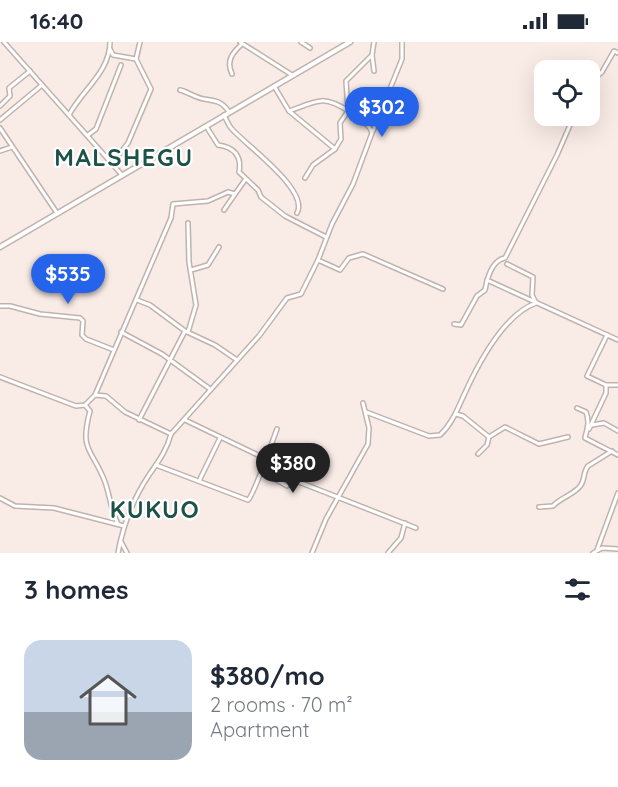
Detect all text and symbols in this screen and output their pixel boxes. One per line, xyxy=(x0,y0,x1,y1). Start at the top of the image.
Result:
text: 16:40 xyxy=(30,7,83,35)
map controls xyxy=(534,60,600,126)
button: locate xyxy=(534,60,600,126)
pin: $302 xyxy=(346,87,418,138)
text: $302 xyxy=(359,94,405,119)
district label: MALSHEGU xyxy=(54,142,194,172)
pin: $535 xyxy=(32,254,104,305)
text: $535 xyxy=(45,261,91,286)
pin: $380 xyxy=(257,443,329,494)
text: $380 xyxy=(270,450,316,475)
district label: KUKUO xyxy=(110,494,200,524)
text: 3 homes xyxy=(24,573,129,606)
icon: filters xyxy=(561,573,594,606)
text: $380/mo xyxy=(210,659,325,692)
icon: home xyxy=(72,664,144,736)
text: 2 rooms · 70 m² xyxy=(210,692,353,717)
text: Apartment xyxy=(210,717,310,742)

